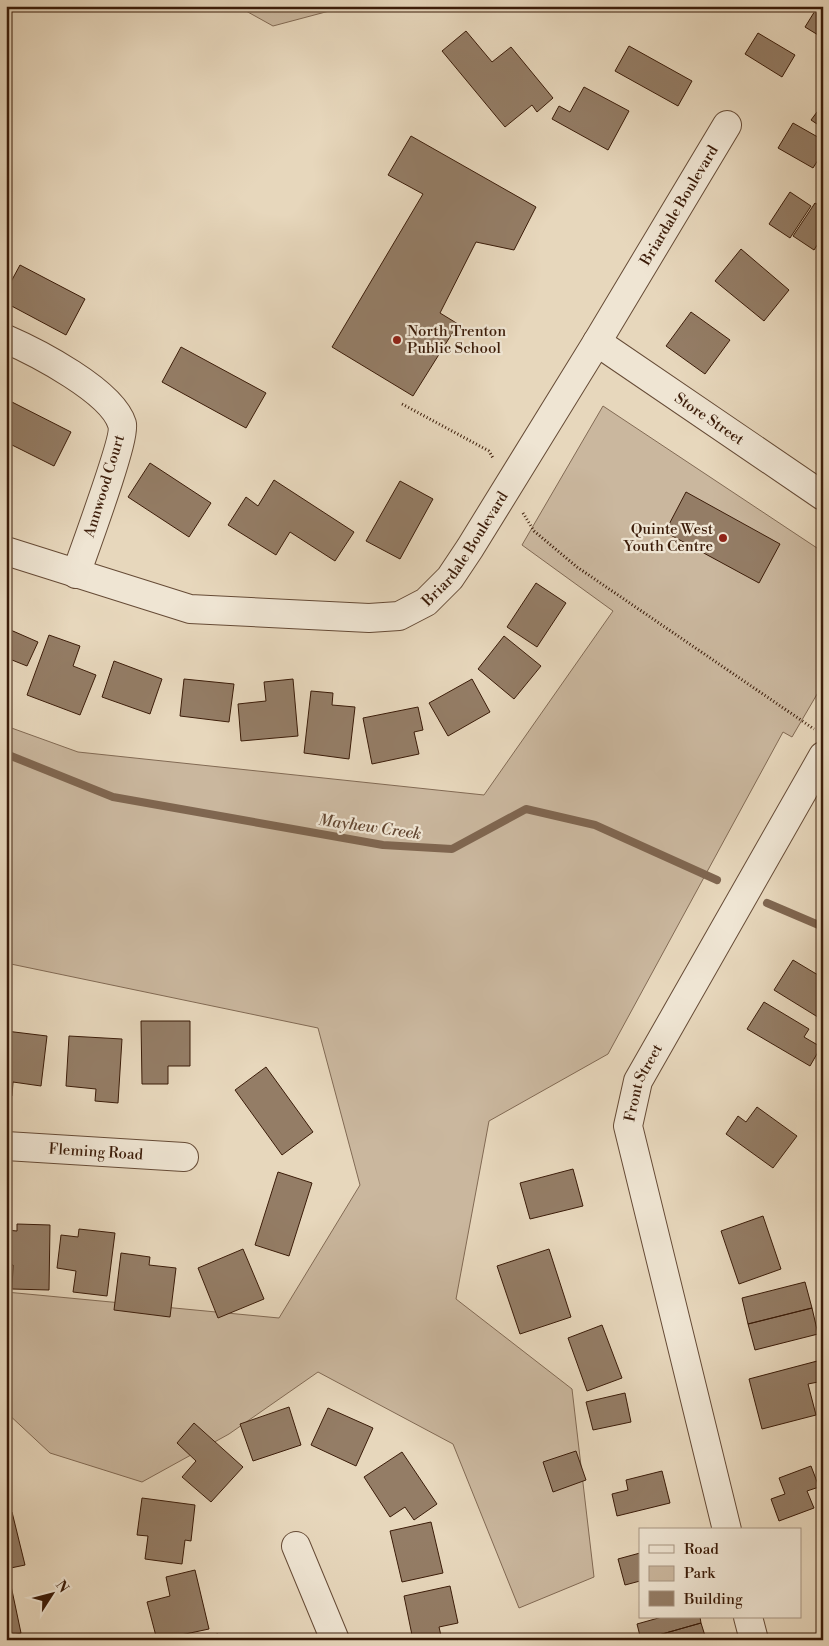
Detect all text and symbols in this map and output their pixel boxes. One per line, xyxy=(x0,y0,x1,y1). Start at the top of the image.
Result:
street label: Briardale Boulevard xyxy=(635,142,723,270)
place label: North Trenton Public School xyxy=(407,322,506,358)
marker: North Trenton Public School xyxy=(391,334,403,346)
street label: Store Street xyxy=(671,389,748,450)
street label: Annwood Court xyxy=(80,432,129,541)
street label: Briardale Boulevard xyxy=(417,488,513,611)
place label: Quinte West Youth Centre xyxy=(623,520,714,556)
marker: Quinte West Youth Centre xyxy=(717,532,729,544)
water label: Mayhew Creek xyxy=(317,810,423,844)
street label: Front Street xyxy=(620,1040,667,1124)
street label: Fleming Road xyxy=(48,1140,144,1164)
legend xyxy=(639,1528,802,1618)
text: Road xyxy=(684,1540,719,1559)
text: Park xyxy=(684,1564,716,1583)
north arrow xyxy=(28,1568,78,1618)
text: N xyxy=(51,1577,72,1597)
text: Building xyxy=(683,1590,743,1609)

